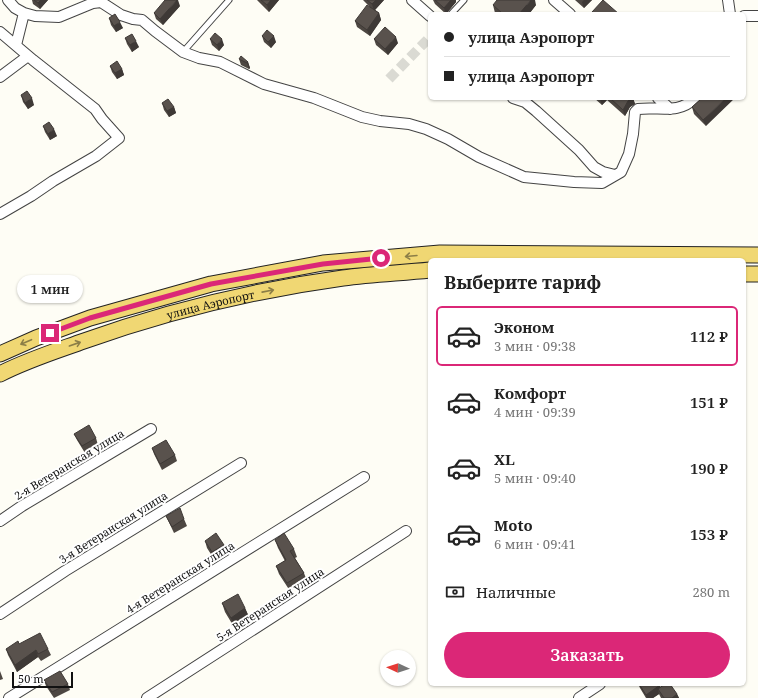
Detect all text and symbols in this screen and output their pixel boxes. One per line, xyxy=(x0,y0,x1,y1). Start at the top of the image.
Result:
text: улица Аэропорт xyxy=(468,27,594,47)
text: улица Аэропорт xyxy=(468,66,594,86)
route start xyxy=(372,249,390,267)
one-way arrow xyxy=(405,252,418,259)
text: Выберите тариф xyxy=(444,270,601,294)
callout: 1 мин xyxy=(17,275,83,303)
text: 1 мин xyxy=(30,280,70,298)
street label: улица Аэропорт xyxy=(165,286,256,322)
one-way arrow xyxy=(261,287,274,295)
text: Эконом xyxy=(494,317,554,337)
icon: car xyxy=(446,318,482,354)
route end xyxy=(41,324,59,342)
text: 112 ₽ xyxy=(690,326,728,346)
text: 3 мин · 09:38 xyxy=(494,337,576,355)
one-way arrow xyxy=(21,339,33,346)
one-way arrow xyxy=(69,340,82,347)
text: Комфорт xyxy=(494,383,566,403)
icon: car xyxy=(446,384,482,420)
text: 151 ₽ xyxy=(690,392,728,412)
text: 4 мин · 09:39 xyxy=(494,403,576,421)
street label: 2-я Ветеранская улица xyxy=(11,425,127,503)
text: XL xyxy=(494,449,515,469)
icon: car xyxy=(446,450,482,486)
text: 190 ₽ xyxy=(690,458,728,478)
text: 5 мин · 09:40 xyxy=(494,469,576,487)
street label: 3-я Ветеранская улица xyxy=(56,487,170,567)
text: Moto xyxy=(494,515,533,535)
icon: car xyxy=(446,516,482,552)
text: 153 ₽ xyxy=(690,524,728,544)
text: 6 мин · 09:41 xyxy=(494,535,576,553)
street label: 4-я Ветеранская улица xyxy=(123,537,237,617)
street label: 5-я Ветеранская улица xyxy=(213,564,327,644)
icon: cash xyxy=(444,581,466,603)
text: Наличные xyxy=(476,582,556,602)
text: 280 m xyxy=(693,583,730,601)
button: Заказать xyxy=(444,632,730,678)
north arrow xyxy=(380,650,416,686)
map controls xyxy=(380,650,416,686)
scale bar xyxy=(12,670,73,689)
text: 50 m xyxy=(18,671,44,686)

